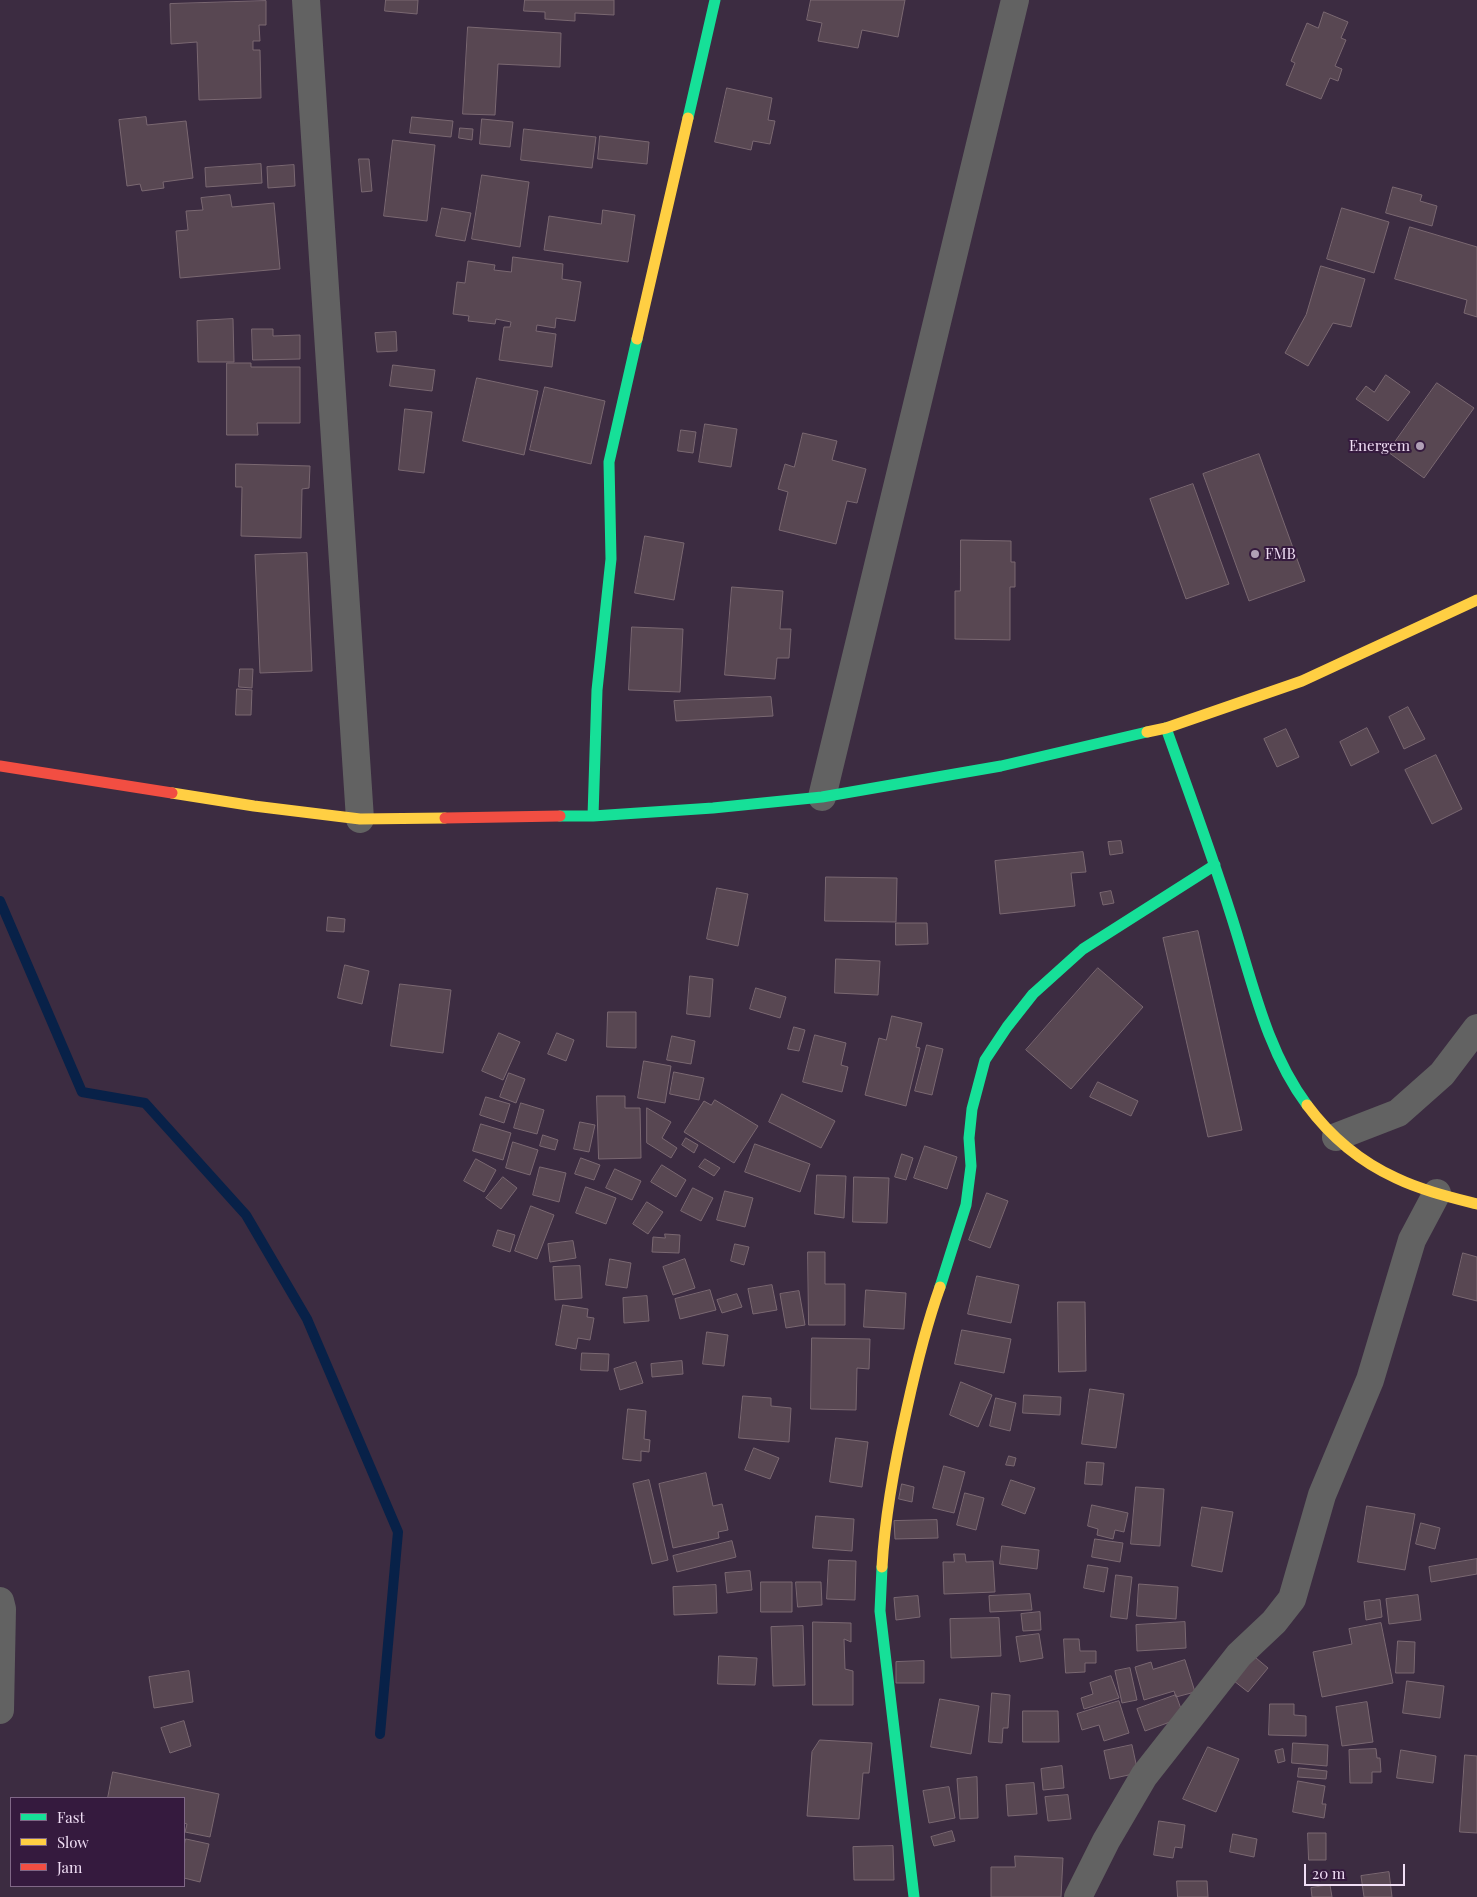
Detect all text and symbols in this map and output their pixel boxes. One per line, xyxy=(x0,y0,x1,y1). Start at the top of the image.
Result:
place label: Energem xyxy=(1349,437,1410,455)
marker: Energem xyxy=(1414,440,1426,452)
place label: FMB xyxy=(1265,545,1296,563)
marker: FMB xyxy=(1249,548,1261,560)
legend xyxy=(10,1797,185,1887)
text: Fast xyxy=(57,1807,85,1827)
text: Slow xyxy=(57,1832,89,1852)
scale bar xyxy=(1307,1854,1408,1886)
text: Jam xyxy=(57,1857,82,1877)
text: 20 m xyxy=(1312,1863,1345,1883)

